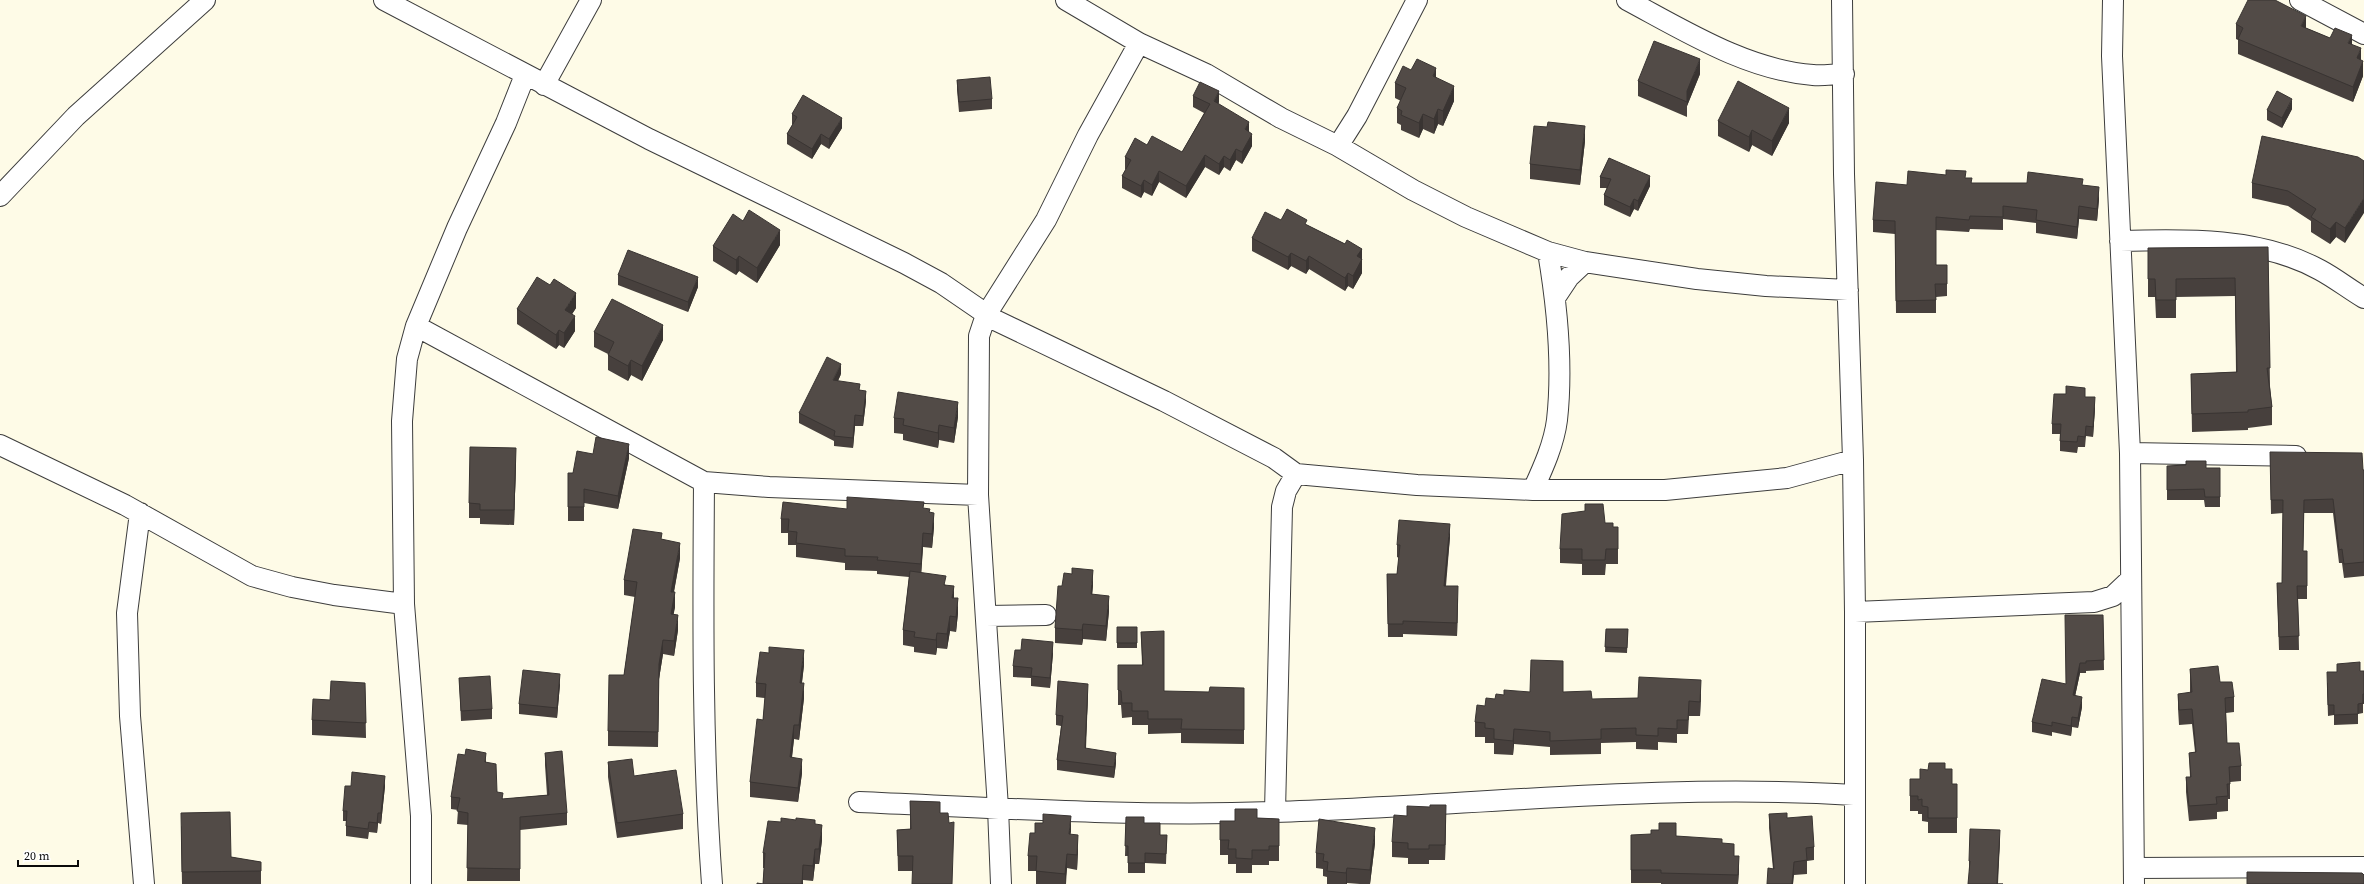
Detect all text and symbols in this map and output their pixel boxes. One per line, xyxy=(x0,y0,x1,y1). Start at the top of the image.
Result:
scale bar xyxy=(18,842,78,868)
text: 20 m xyxy=(24,848,50,864)

